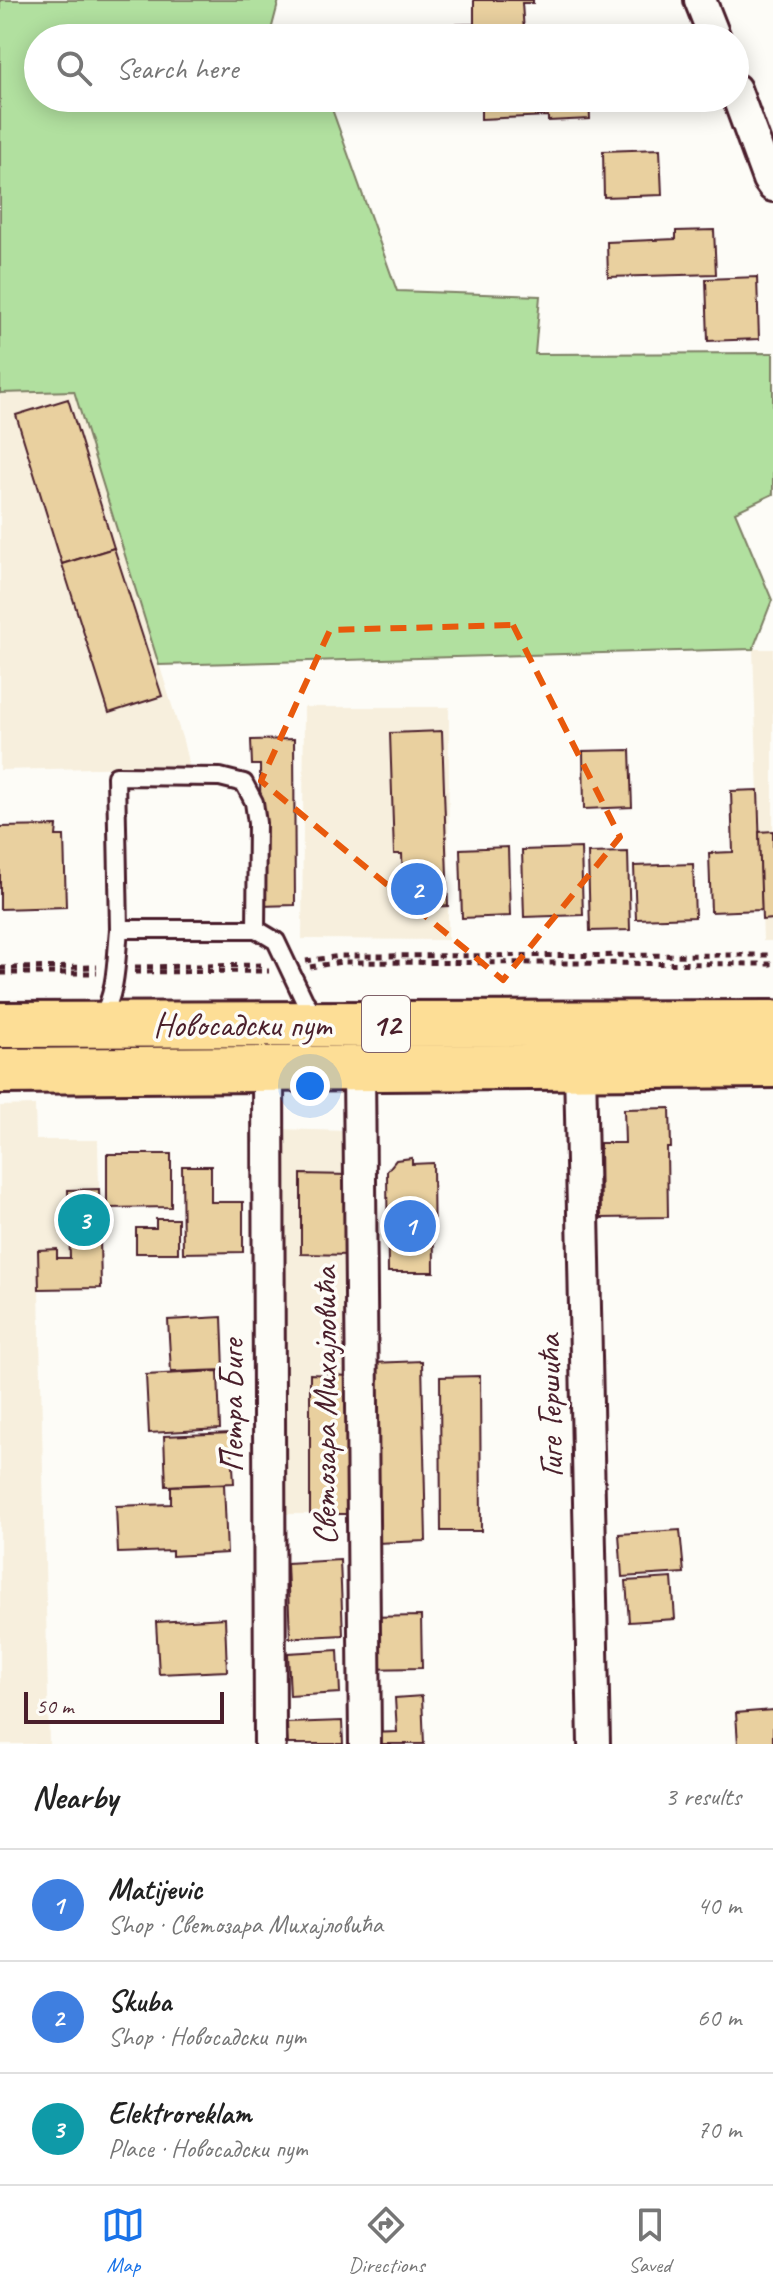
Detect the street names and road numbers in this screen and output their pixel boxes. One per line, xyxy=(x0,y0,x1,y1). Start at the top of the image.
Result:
road number: 12 xyxy=(362,996,410,1052)
street label: Новосадски пут xyxy=(153,1003,333,1046)
street label: Светозара Михајловића xyxy=(303,1264,346,1545)
street label: Гиге Гершића xyxy=(527,1332,572,1478)
street label: Петра Биге xyxy=(210,1336,253,1473)

